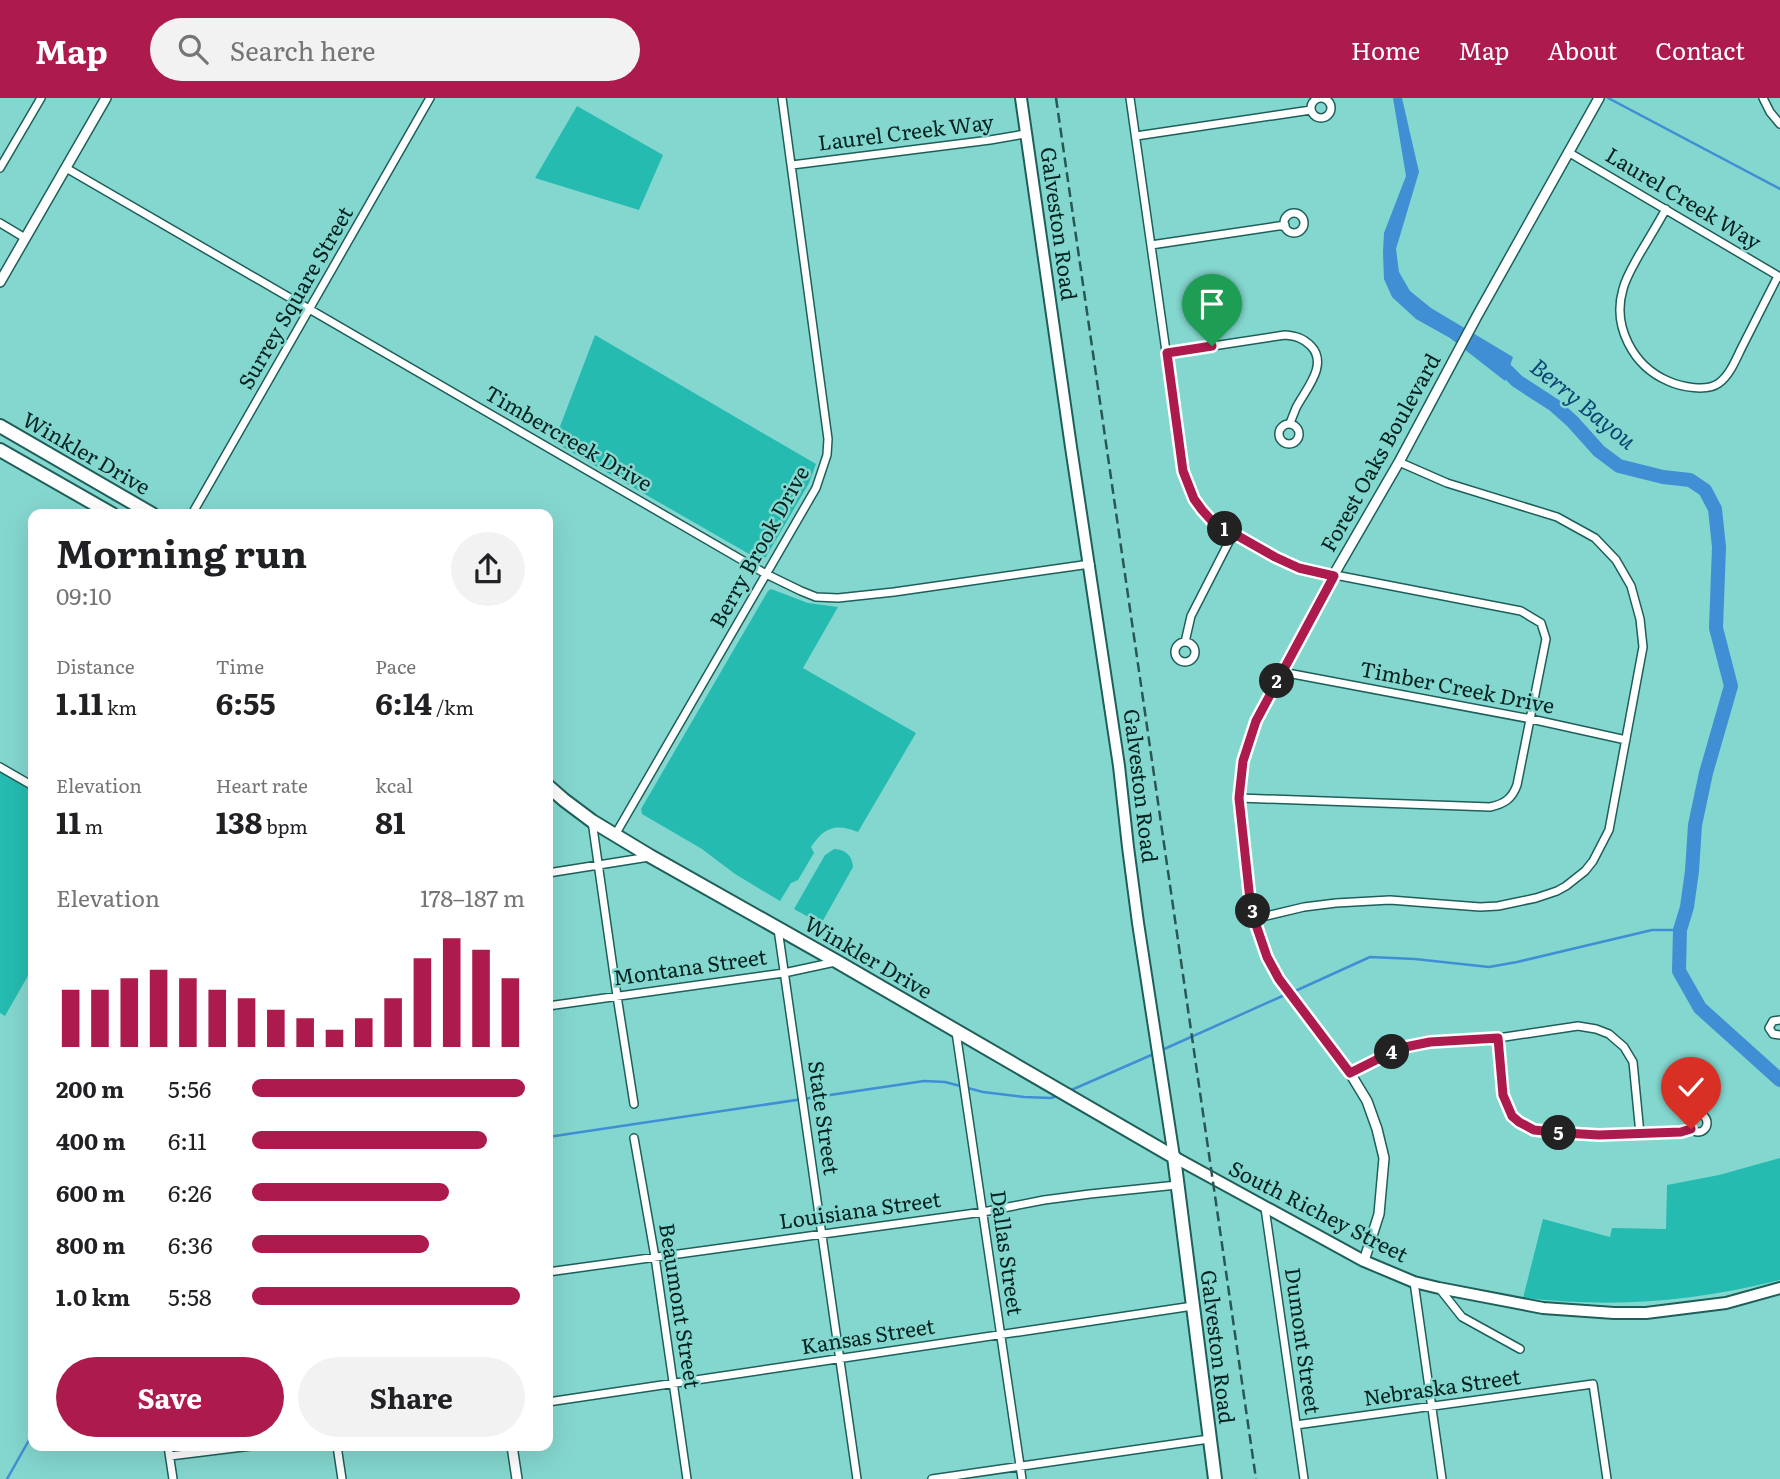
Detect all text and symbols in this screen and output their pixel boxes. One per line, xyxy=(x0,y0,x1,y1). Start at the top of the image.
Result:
search box xyxy=(150,18,640,81)
text: Map xyxy=(35,25,108,74)
icon: search xyxy=(174,30,212,68)
text: Search here xyxy=(230,30,376,69)
text: Home xyxy=(1351,32,1420,67)
text: Map xyxy=(1458,32,1509,67)
text: About xyxy=(1547,32,1617,67)
text: Contact xyxy=(1655,32,1745,67)
street label: Laurel Creek Way xyxy=(816,104,996,157)
street label: Laurel Creek Way xyxy=(1601,138,1769,256)
street label: Galveston Road xyxy=(1034,145,1087,303)
street label: Surrey Square Street xyxy=(229,199,359,394)
pin xyxy=(1182,274,1242,346)
icon: arrive xyxy=(1193,285,1231,323)
street label: Forest Oaks Boulevard xyxy=(1311,347,1446,557)
water label: Berry Bayou xyxy=(1524,349,1645,456)
street label: Timbercreek Drive xyxy=(480,376,659,498)
street label: Winkler Drive xyxy=(18,403,157,501)
street label: Berry Brook Drive xyxy=(700,459,815,632)
pin: 1 xyxy=(1208,512,1242,546)
text: 1 xyxy=(1221,514,1228,542)
text: Morning run xyxy=(56,523,307,580)
button: share xyxy=(451,532,525,606)
text: 09:10 xyxy=(56,578,112,612)
street label: Timber Creek Drive xyxy=(1358,651,1558,720)
text: Distance xyxy=(56,652,135,680)
text: Time xyxy=(216,652,264,680)
text: Pace xyxy=(375,652,416,680)
pin: 2 xyxy=(1260,664,1294,698)
text: 2 xyxy=(1271,666,1282,694)
text: 1.11 xyxy=(56,680,103,724)
text: 6:55 xyxy=(216,680,276,724)
text: 6:14 xyxy=(375,680,432,724)
text: km xyxy=(103,693,137,721)
text: /km xyxy=(432,693,474,721)
street label: Galveston Road xyxy=(1118,707,1167,865)
text: Elevation xyxy=(56,771,142,799)
text: Heart rate xyxy=(216,771,308,799)
text: kcal xyxy=(375,771,413,799)
text: 11 xyxy=(56,799,81,843)
text: 138 xyxy=(216,799,263,843)
text: 81 xyxy=(375,799,405,843)
text: m xyxy=(81,812,103,840)
text: bpm xyxy=(263,812,308,840)
text: Elevation xyxy=(56,880,160,914)
text: 178–187 m xyxy=(420,880,525,914)
pin: 3 xyxy=(1236,894,1270,928)
text: 3 xyxy=(1247,896,1258,924)
street label: Winkler Drive xyxy=(800,907,939,1005)
street label: Montana Street xyxy=(611,939,769,992)
pin: 4 xyxy=(1374,1034,1410,1070)
text: 4 xyxy=(1386,1037,1397,1065)
pin xyxy=(1661,1057,1721,1129)
street label: State Street xyxy=(802,1059,849,1177)
icon: check xyxy=(1672,1068,1710,1106)
text: 200 m xyxy=(56,1071,124,1105)
text: 5:56 xyxy=(168,1071,211,1105)
pin: 5 xyxy=(1542,1116,1576,1150)
text: 5 xyxy=(1553,1118,1564,1146)
text: 400 m xyxy=(56,1123,126,1157)
text: 6:11 xyxy=(168,1123,207,1157)
street label: South Richey Street xyxy=(1224,1151,1415,1269)
text: 600 m xyxy=(56,1175,125,1209)
text: 6:26 xyxy=(168,1175,212,1209)
street label: Louisiana Street xyxy=(777,1182,943,1235)
street label: Dallas Street xyxy=(984,1188,1033,1318)
street label: Beaumont Street xyxy=(653,1221,710,1391)
text: 800 m xyxy=(56,1227,125,1261)
text: 6:36 xyxy=(168,1227,213,1261)
street label: Dumont Street xyxy=(1279,1265,1330,1416)
street label: Galveston Road xyxy=(1195,1268,1244,1426)
text: 1.0 km xyxy=(56,1279,130,1313)
text: 5:58 xyxy=(168,1279,212,1313)
street label: Kansas Street xyxy=(799,1309,937,1360)
button: Save xyxy=(56,1357,284,1437)
button: Share xyxy=(298,1357,525,1437)
street label: Nebraska Street xyxy=(1361,1359,1523,1412)

